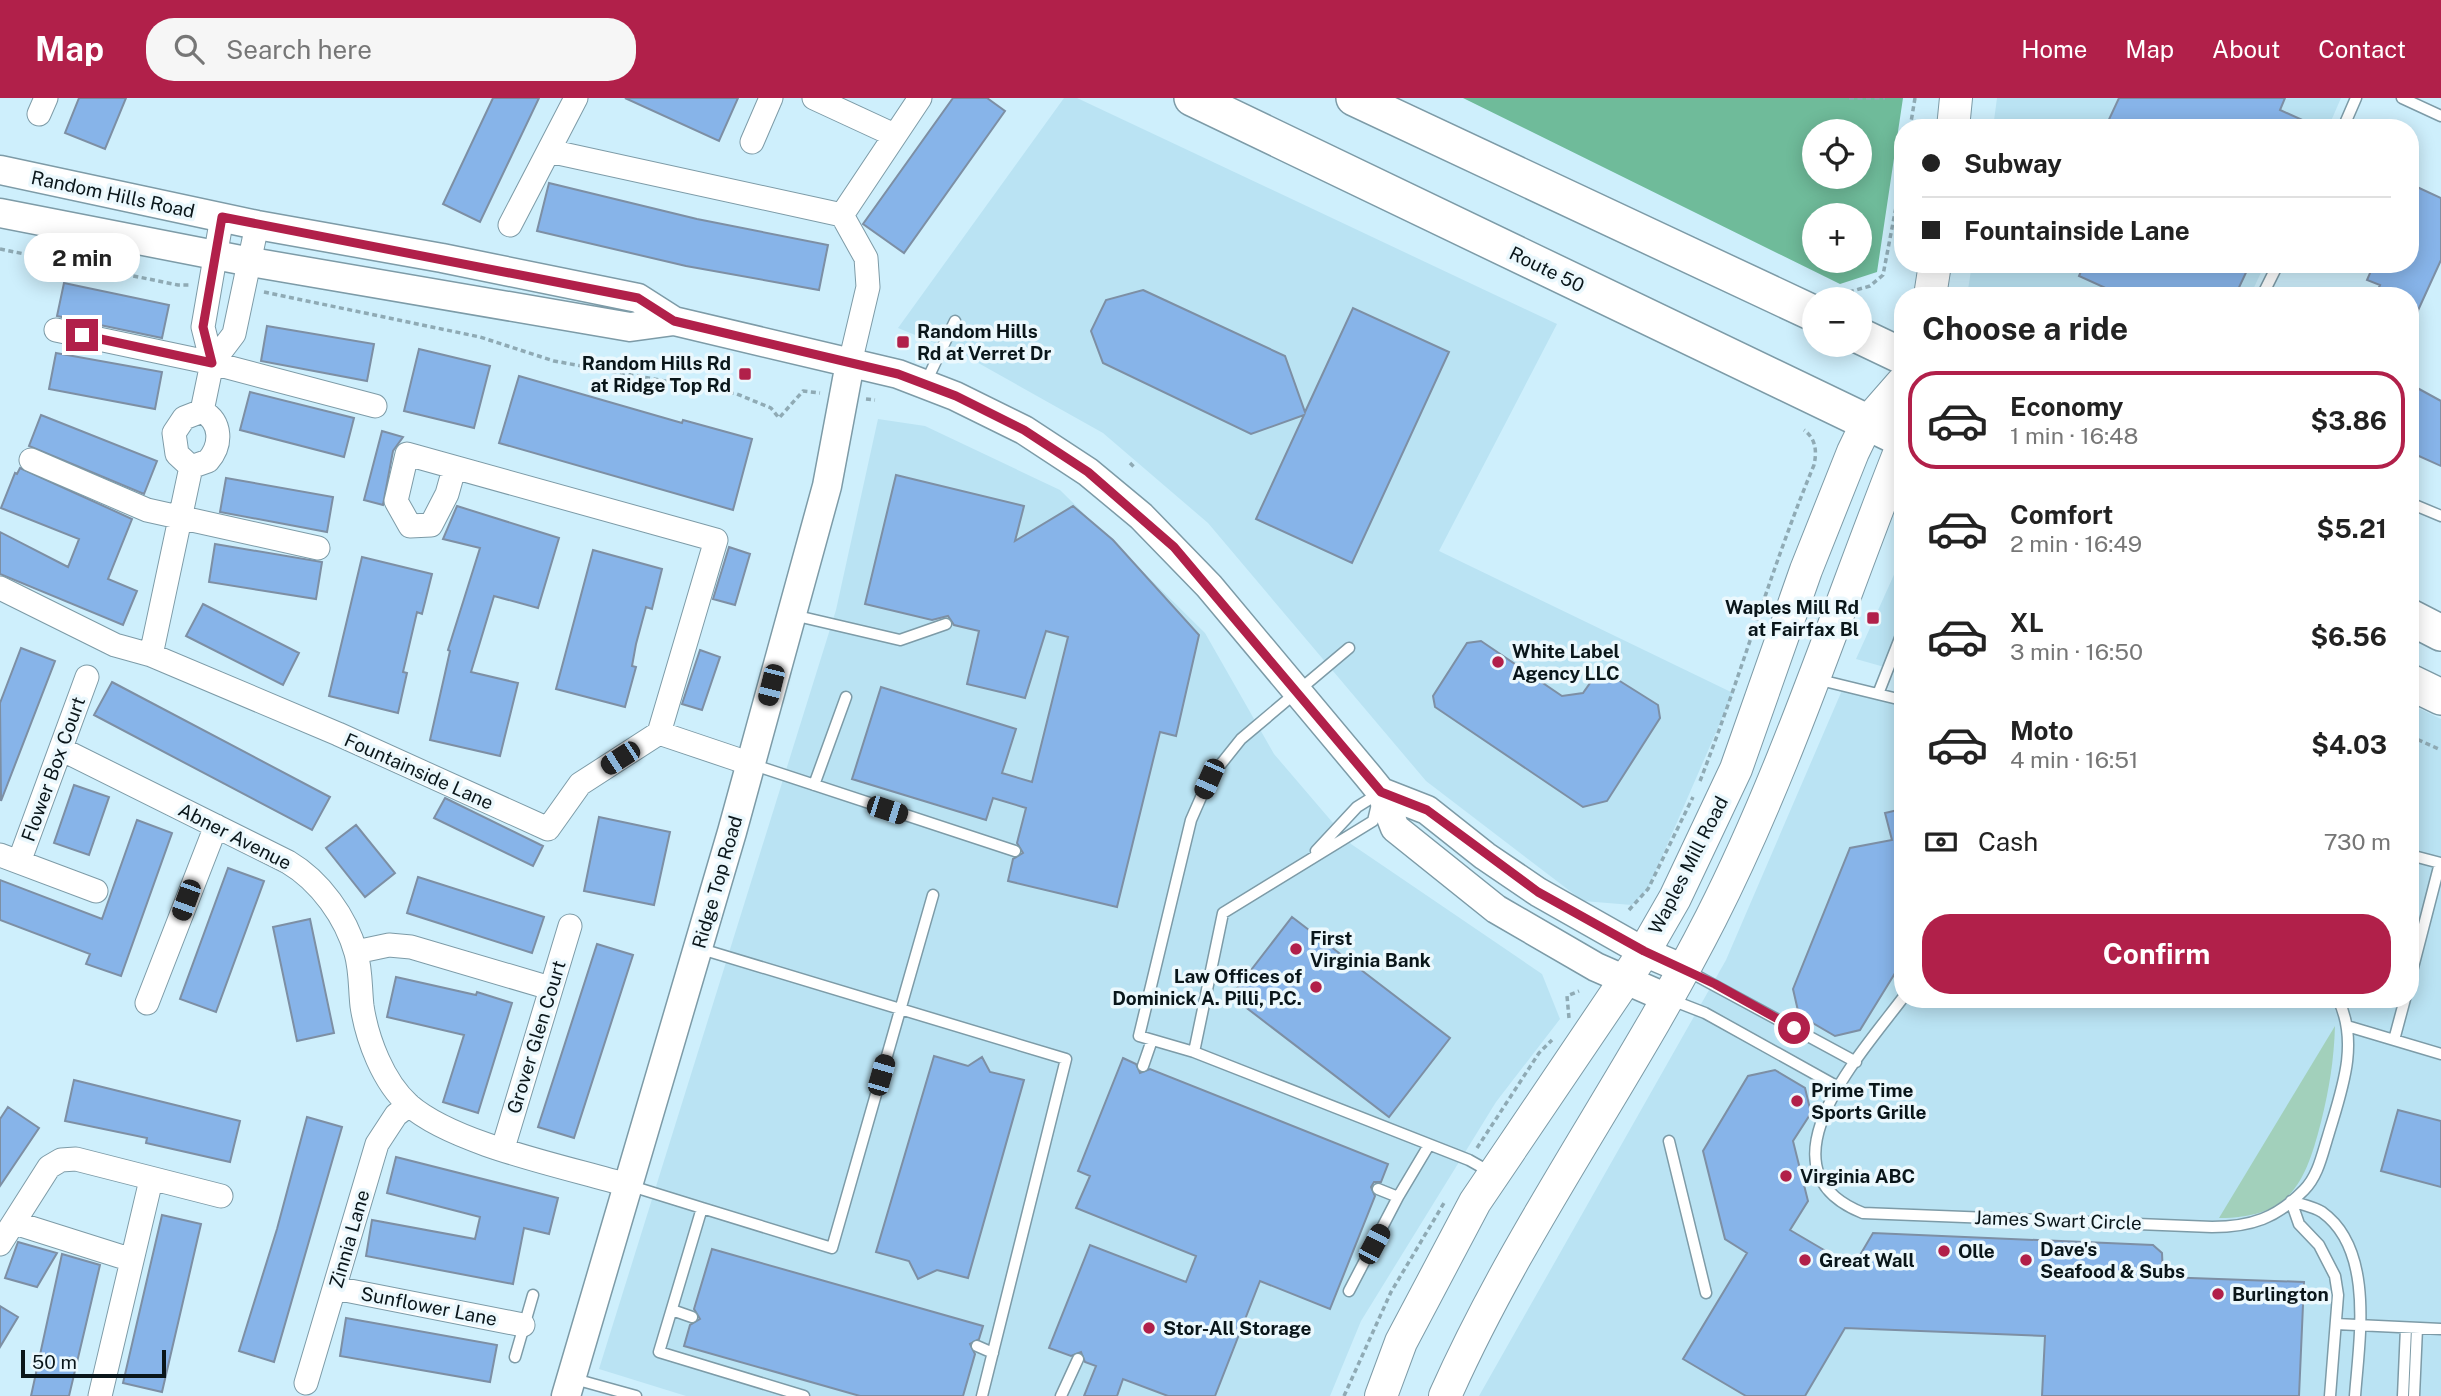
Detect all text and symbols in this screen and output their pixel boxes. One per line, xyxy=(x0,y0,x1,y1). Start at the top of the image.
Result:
search box xyxy=(146,18,636,81)
text: Map xyxy=(35,30,104,68)
icon: search xyxy=(170,30,208,68)
text: Search here xyxy=(226,34,372,65)
text: Home xyxy=(2021,35,2087,63)
text: Map xyxy=(2125,35,2174,63)
text: About xyxy=(2212,35,2280,63)
text: Contact xyxy=(2318,35,2406,63)
map controls xyxy=(1802,119,1872,357)
button: locate xyxy=(1802,119,1872,189)
text: Subway xyxy=(1964,148,2062,179)
street label: Random Hills Road xyxy=(29,166,197,222)
button: + xyxy=(1802,203,1872,273)
text: Fountainside Lane xyxy=(1964,215,2190,246)
callout: 2 min xyxy=(24,233,140,282)
street label: Route 50 xyxy=(1506,241,1588,297)
text: 2 min xyxy=(52,244,112,271)
button: − xyxy=(1802,287,1872,357)
text: Choose a ride xyxy=(1922,310,2128,347)
route end xyxy=(66,319,98,351)
place label: Random Hills Rd at Verret Dr xyxy=(917,320,1051,364)
marker: Random Hills Rd at Verret Dr xyxy=(895,334,911,350)
place label: Random Hills Rd at Ridge Top Rd xyxy=(582,352,731,396)
marker: Random Hills Rd at Ridge Top Rd xyxy=(737,366,753,382)
icon: car xyxy=(1926,389,1989,452)
text: Economy xyxy=(2010,391,2123,422)
text: $3.86 xyxy=(2310,405,2387,436)
text: 1 min · 16:48 xyxy=(2010,422,2138,449)
icon: car xyxy=(1926,497,1989,560)
text: Comfort xyxy=(2010,499,2113,530)
text: $5.21 xyxy=(2317,513,2387,544)
text: 2 min · 16:49 xyxy=(2010,530,2142,557)
place label: Waples Mill Rd at Fairfax Bl xyxy=(1725,596,1859,640)
icon: car xyxy=(1926,605,1989,668)
text: XL xyxy=(2010,607,2044,638)
marker: Waples Mill Rd at Fairfax Bl xyxy=(1865,610,1881,626)
text: $6.56 xyxy=(2310,621,2387,652)
text: 3 min · 16:50 xyxy=(2010,638,2143,665)
place label: White Label Agency LLC xyxy=(1512,640,1620,684)
marker: White Label Agency LLC xyxy=(1490,654,1506,670)
car xyxy=(756,662,787,708)
street label: Flower Box Court xyxy=(17,694,89,844)
icon: car xyxy=(1926,713,1989,776)
text: Moto xyxy=(2010,715,2073,746)
street label: Fountainside Lane xyxy=(341,728,497,814)
text: $4.03 xyxy=(2311,729,2387,760)
car xyxy=(597,738,644,778)
text: 4 min · 16:51 xyxy=(2010,746,2138,773)
car xyxy=(1191,756,1228,802)
street label: Waples Mill Road xyxy=(1644,792,1732,938)
car xyxy=(864,794,911,826)
street label: Abner Avenue xyxy=(175,798,295,874)
street label: Ridge Top Road xyxy=(688,813,746,951)
icon: cash xyxy=(1922,823,1960,861)
text: Cash xyxy=(1978,826,2038,857)
text: 730 m xyxy=(2324,828,2391,855)
car xyxy=(169,877,204,923)
button: Confirm xyxy=(1922,914,2391,994)
place label: First Virginia Bank xyxy=(1310,927,1431,971)
marker: First Virginia Bank xyxy=(1288,941,1304,957)
street label: Grover Glen Court xyxy=(502,958,570,1116)
place label: Law Offices of Dominick A. Pilli, P.C. xyxy=(1112,965,1302,1009)
marker: Law Offices of Dominick A. Pilli, P.C. xyxy=(1308,979,1324,995)
route start xyxy=(1778,1012,1810,1044)
car xyxy=(866,1052,897,1098)
place label: Prime Time Sports Grille xyxy=(1811,1079,1926,1123)
marker: Prime Time Sports Grille xyxy=(1789,1093,1805,1109)
place label: Virginia ABC xyxy=(1800,1165,1915,1187)
marker: Virginia ABC xyxy=(1778,1168,1794,1184)
street label: Zinnia Lane xyxy=(324,1187,374,1291)
street label: James Swart Circle xyxy=(1974,1206,2142,1234)
car xyxy=(1355,1221,1394,1267)
place label: Dave's Seafood & Subs xyxy=(2040,1238,2185,1282)
place label: Olle xyxy=(1958,1240,1995,1262)
marker: Olle xyxy=(1936,1243,1952,1259)
place label: Great Wall xyxy=(1819,1249,1915,1271)
marker: Great Wall xyxy=(1797,1252,1813,1268)
marker: Dave's Seafood & Subs xyxy=(2018,1252,2034,1268)
street label: Sunflower Lane xyxy=(359,1282,499,1330)
place label: Burlington xyxy=(2232,1283,2329,1305)
marker: Burlington xyxy=(2210,1286,2226,1302)
place label: Stor-All Storage xyxy=(1163,1317,1311,1339)
marker: Stor-All Storage xyxy=(1141,1320,1157,1336)
scale bar xyxy=(21,1347,166,1379)
text: 50 m xyxy=(32,1351,77,1373)

